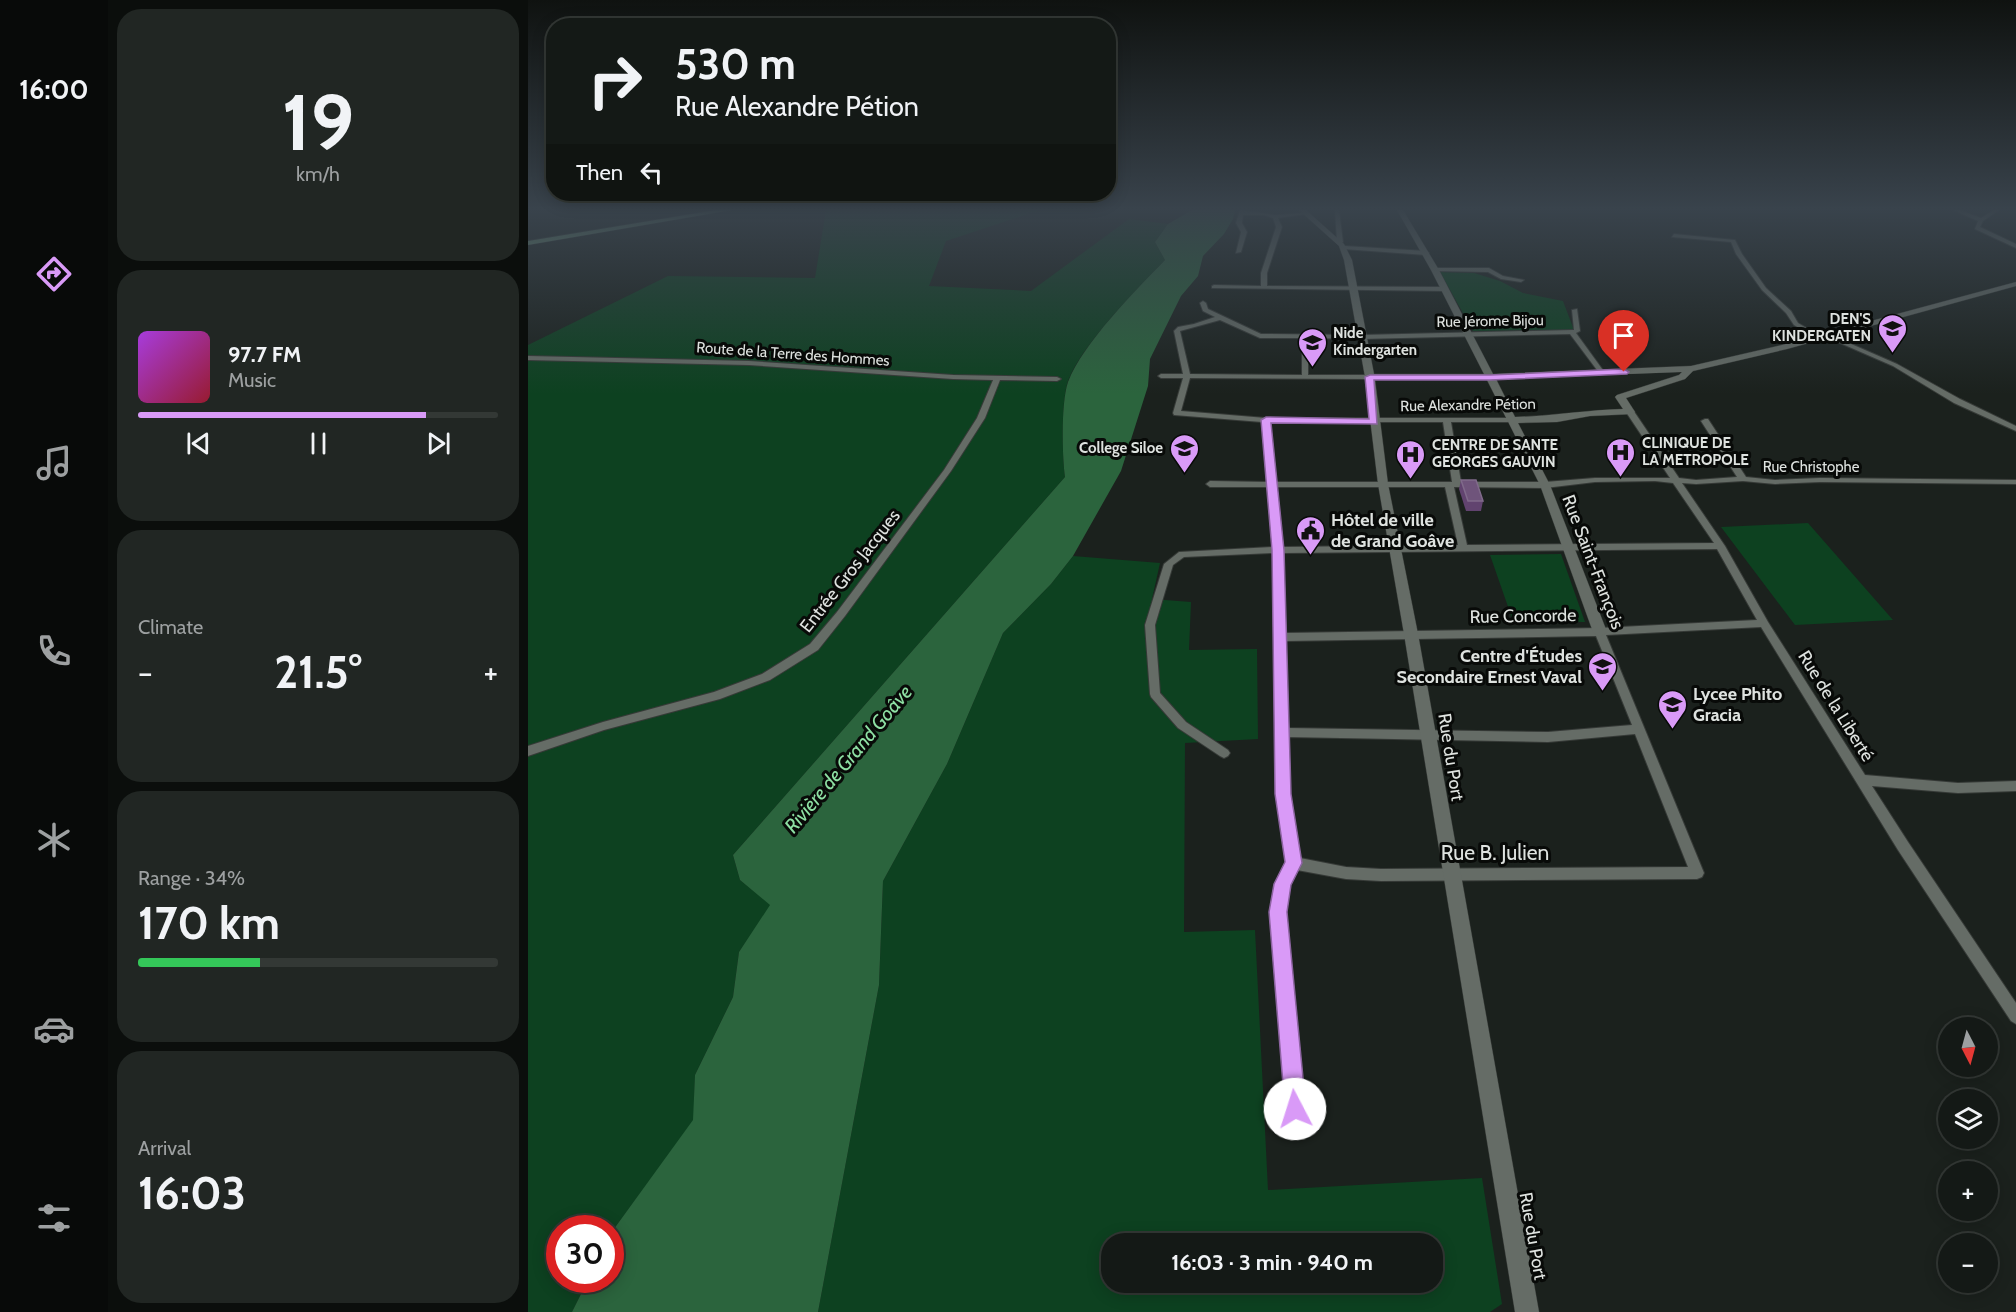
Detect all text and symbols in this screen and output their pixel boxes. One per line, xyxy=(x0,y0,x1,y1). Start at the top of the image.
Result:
text: 530 m xyxy=(675,38,796,90)
icon: right xyxy=(576,42,654,120)
text: 16:00 xyxy=(19,73,89,106)
text: 19 xyxy=(282,75,354,170)
text: Rue Alexandre Pétion xyxy=(675,90,919,123)
icon: left xyxy=(635,156,668,189)
text: Then xyxy=(576,159,623,186)
text: km/h xyxy=(296,162,340,186)
icon: directions xyxy=(33,253,75,295)
pin xyxy=(1598,310,1649,372)
place label: DEN'S KINDERGATEN xyxy=(1772,310,1871,345)
street label: Rue Jérome Bijou xyxy=(1436,311,1544,331)
school or university icon: DEN'S KINDERGATEN xyxy=(1876,312,1908,354)
icon: arrive xyxy=(1607,319,1640,352)
place label: Nide Kindergarten xyxy=(1333,324,1417,359)
school or university icon: Nide Kindergarten xyxy=(1296,326,1328,368)
street label: Route de la Terre des Hommes xyxy=(696,338,890,370)
text: 97.7 FM xyxy=(228,341,301,368)
text: Music xyxy=(228,368,276,392)
street label: Rue Alexandre Pétion xyxy=(1400,395,1536,415)
icon: previous xyxy=(182,427,215,460)
icon: pause xyxy=(302,427,335,460)
icon: next xyxy=(422,427,455,460)
school or university icon: College Siloe xyxy=(1168,432,1200,474)
place label: CLINIQUE DE LA METROPOLE xyxy=(1642,434,1749,469)
place label: CENTRE DE SANTE GEORGES GAUVIN xyxy=(1432,436,1559,471)
hospital icon: CLINIQUE DE LA METROPOLE xyxy=(1605,436,1637,478)
hospital icon: CENTRE DE SANTE GEORGES GAUVIN xyxy=(1395,438,1427,480)
place label: College Siloe xyxy=(1079,439,1163,457)
icon: music xyxy=(33,442,75,484)
street label: Rue Christophe xyxy=(1763,458,1860,476)
street label: Rue Saint-François xyxy=(1557,492,1629,632)
street label: Entrée Gros Jacques xyxy=(795,505,905,637)
place label: Hôtel de ville de Grand Goâve xyxy=(1331,509,1454,552)
public building icon: Hôtel de ville de Grand Goâve xyxy=(1294,514,1326,556)
street label: Rue Concorde xyxy=(1469,604,1577,628)
text: Climate xyxy=(138,615,203,639)
icon: phone xyxy=(33,630,75,672)
text: 21.5° xyxy=(274,645,362,699)
place label: Centre d'Études Secondaire Ernest Vaval xyxy=(1397,645,1582,688)
street label: Rue de la Liberté xyxy=(1793,647,1879,765)
school or university icon: Centre d'Études Secondaire Ernest Vaval xyxy=(1587,650,1619,692)
text: − xyxy=(138,652,153,692)
text: + xyxy=(483,652,498,692)
water label: Rivière de Grand Goâve xyxy=(779,680,917,838)
place label: Lycee Phito Gracia xyxy=(1693,683,1782,726)
school or university icon: Lycee Phito Gracia xyxy=(1656,688,1688,730)
street label: Rue du Port xyxy=(1433,712,1469,802)
icon: climate xyxy=(33,819,75,861)
street label: Rue B. Julien xyxy=(1441,840,1549,865)
text: Range · 34% xyxy=(138,866,245,890)
text: 170 km xyxy=(138,896,280,950)
icon: car xyxy=(33,1008,75,1050)
north arrow xyxy=(1938,1017,1998,1077)
map controls xyxy=(1938,1017,1998,1293)
position arrow xyxy=(1263,1077,1327,1141)
button: layers xyxy=(1938,1089,1998,1149)
text: Arrival xyxy=(138,1136,191,1160)
button: + xyxy=(1938,1161,1998,1221)
text: 16:03 xyxy=(138,1166,246,1220)
street label: Rue du Port xyxy=(1514,1190,1552,1282)
icon: filters xyxy=(33,1197,75,1239)
speed limit sign: 30 xyxy=(546,1215,624,1293)
button: − xyxy=(1938,1233,1998,1293)
text: 16:03 · 3 min · 940 m xyxy=(1171,1249,1373,1276)

